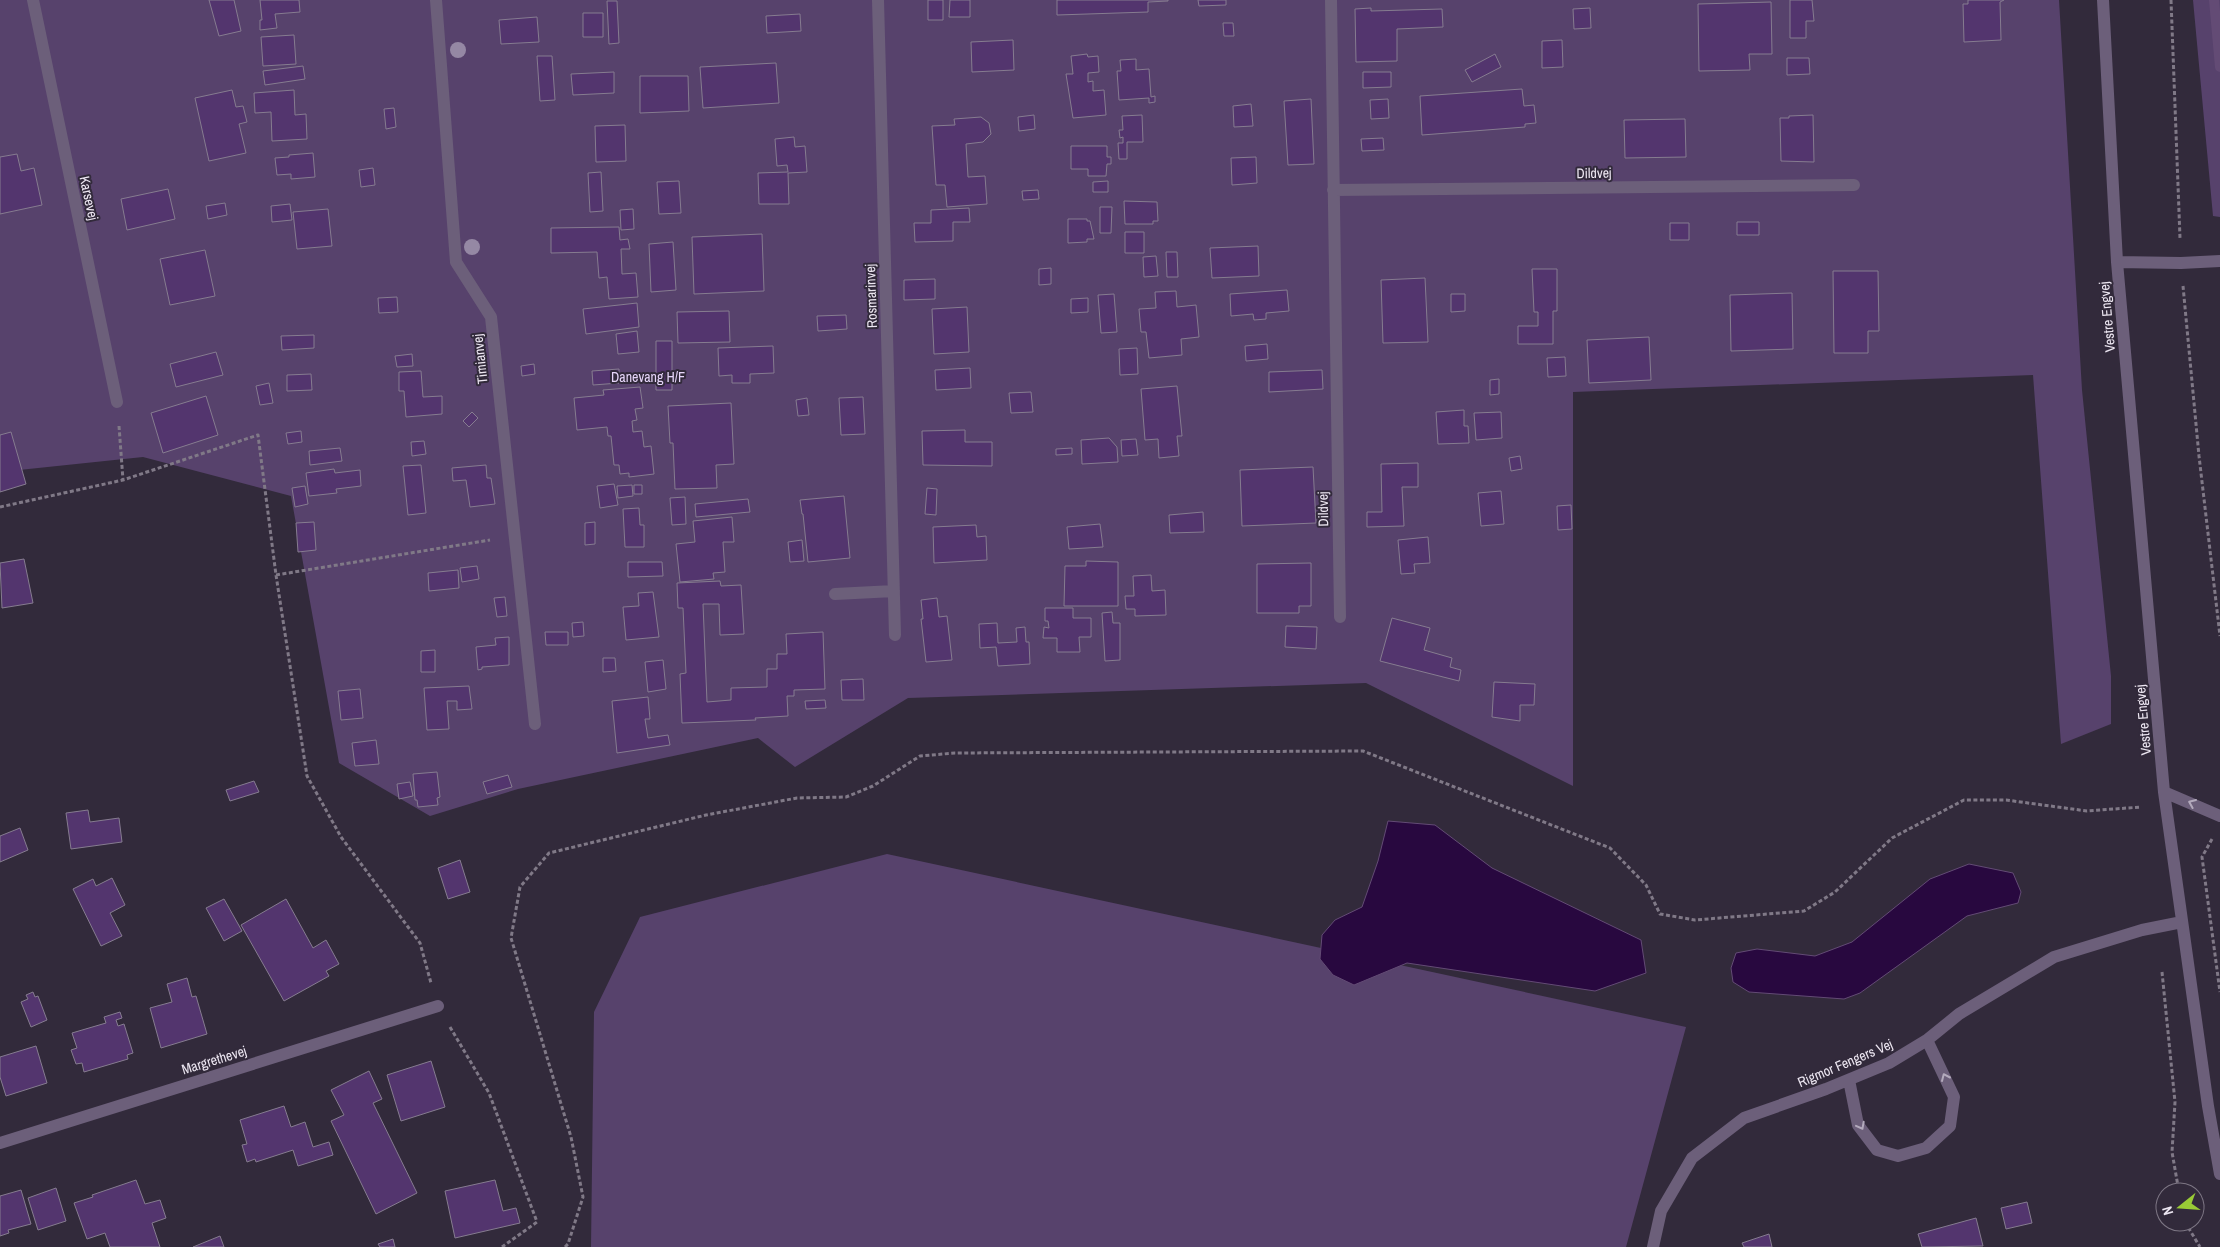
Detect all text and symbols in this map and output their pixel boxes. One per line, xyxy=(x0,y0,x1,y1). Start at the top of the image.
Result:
street label: Dildvej xyxy=(1576,164,1612,182)
street label: Karsevej xyxy=(76,174,102,222)
street label: Rosmarinvej xyxy=(861,263,881,329)
street label: Vestre Engvej xyxy=(2095,281,2119,353)
street label: Timianvej xyxy=(468,333,492,385)
park label: Danevang H/F xyxy=(611,368,685,386)
street label: Dildvej xyxy=(1314,491,1332,527)
street label: Vestre Engvej xyxy=(2131,684,2155,756)
one-way arrow xyxy=(2188,798,2197,809)
street label: Rigmor Fengers Vej xyxy=(1795,1035,1895,1091)
street label: Margrethevej xyxy=(179,1042,249,1078)
one-way arrow xyxy=(1941,1073,1951,1082)
one-way arrow xyxy=(1855,1121,1865,1130)
north arrow xyxy=(2155,1182,2205,1232)
text: N xyxy=(2158,1204,2177,1217)

